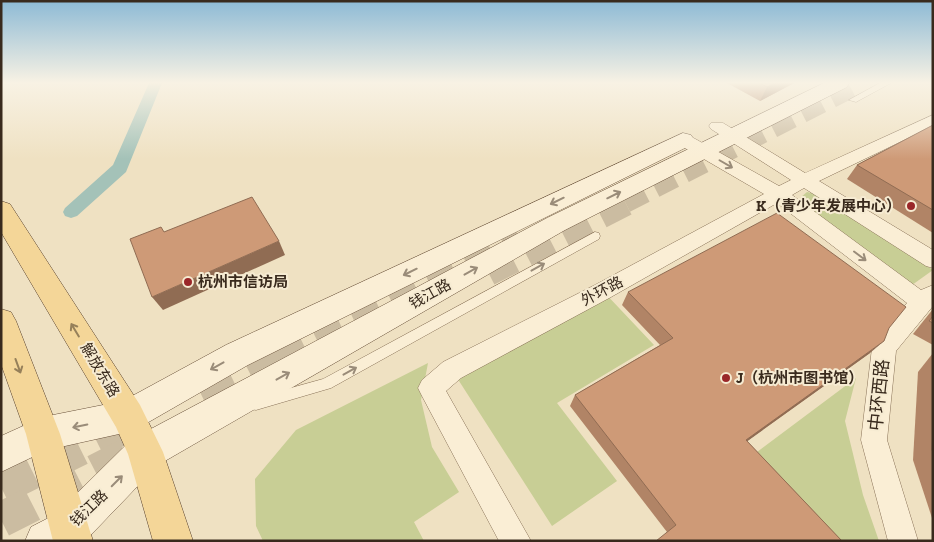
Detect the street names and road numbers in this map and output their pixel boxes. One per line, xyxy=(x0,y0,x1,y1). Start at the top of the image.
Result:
street label: 外环路 xyxy=(578,272,626,310)
street label: 钱江路 xyxy=(406,275,454,313)
street label: 解放东路 xyxy=(77,340,123,400)
street label: 中环西路 xyxy=(864,358,894,432)
street label: 钱江路 xyxy=(67,486,111,530)

